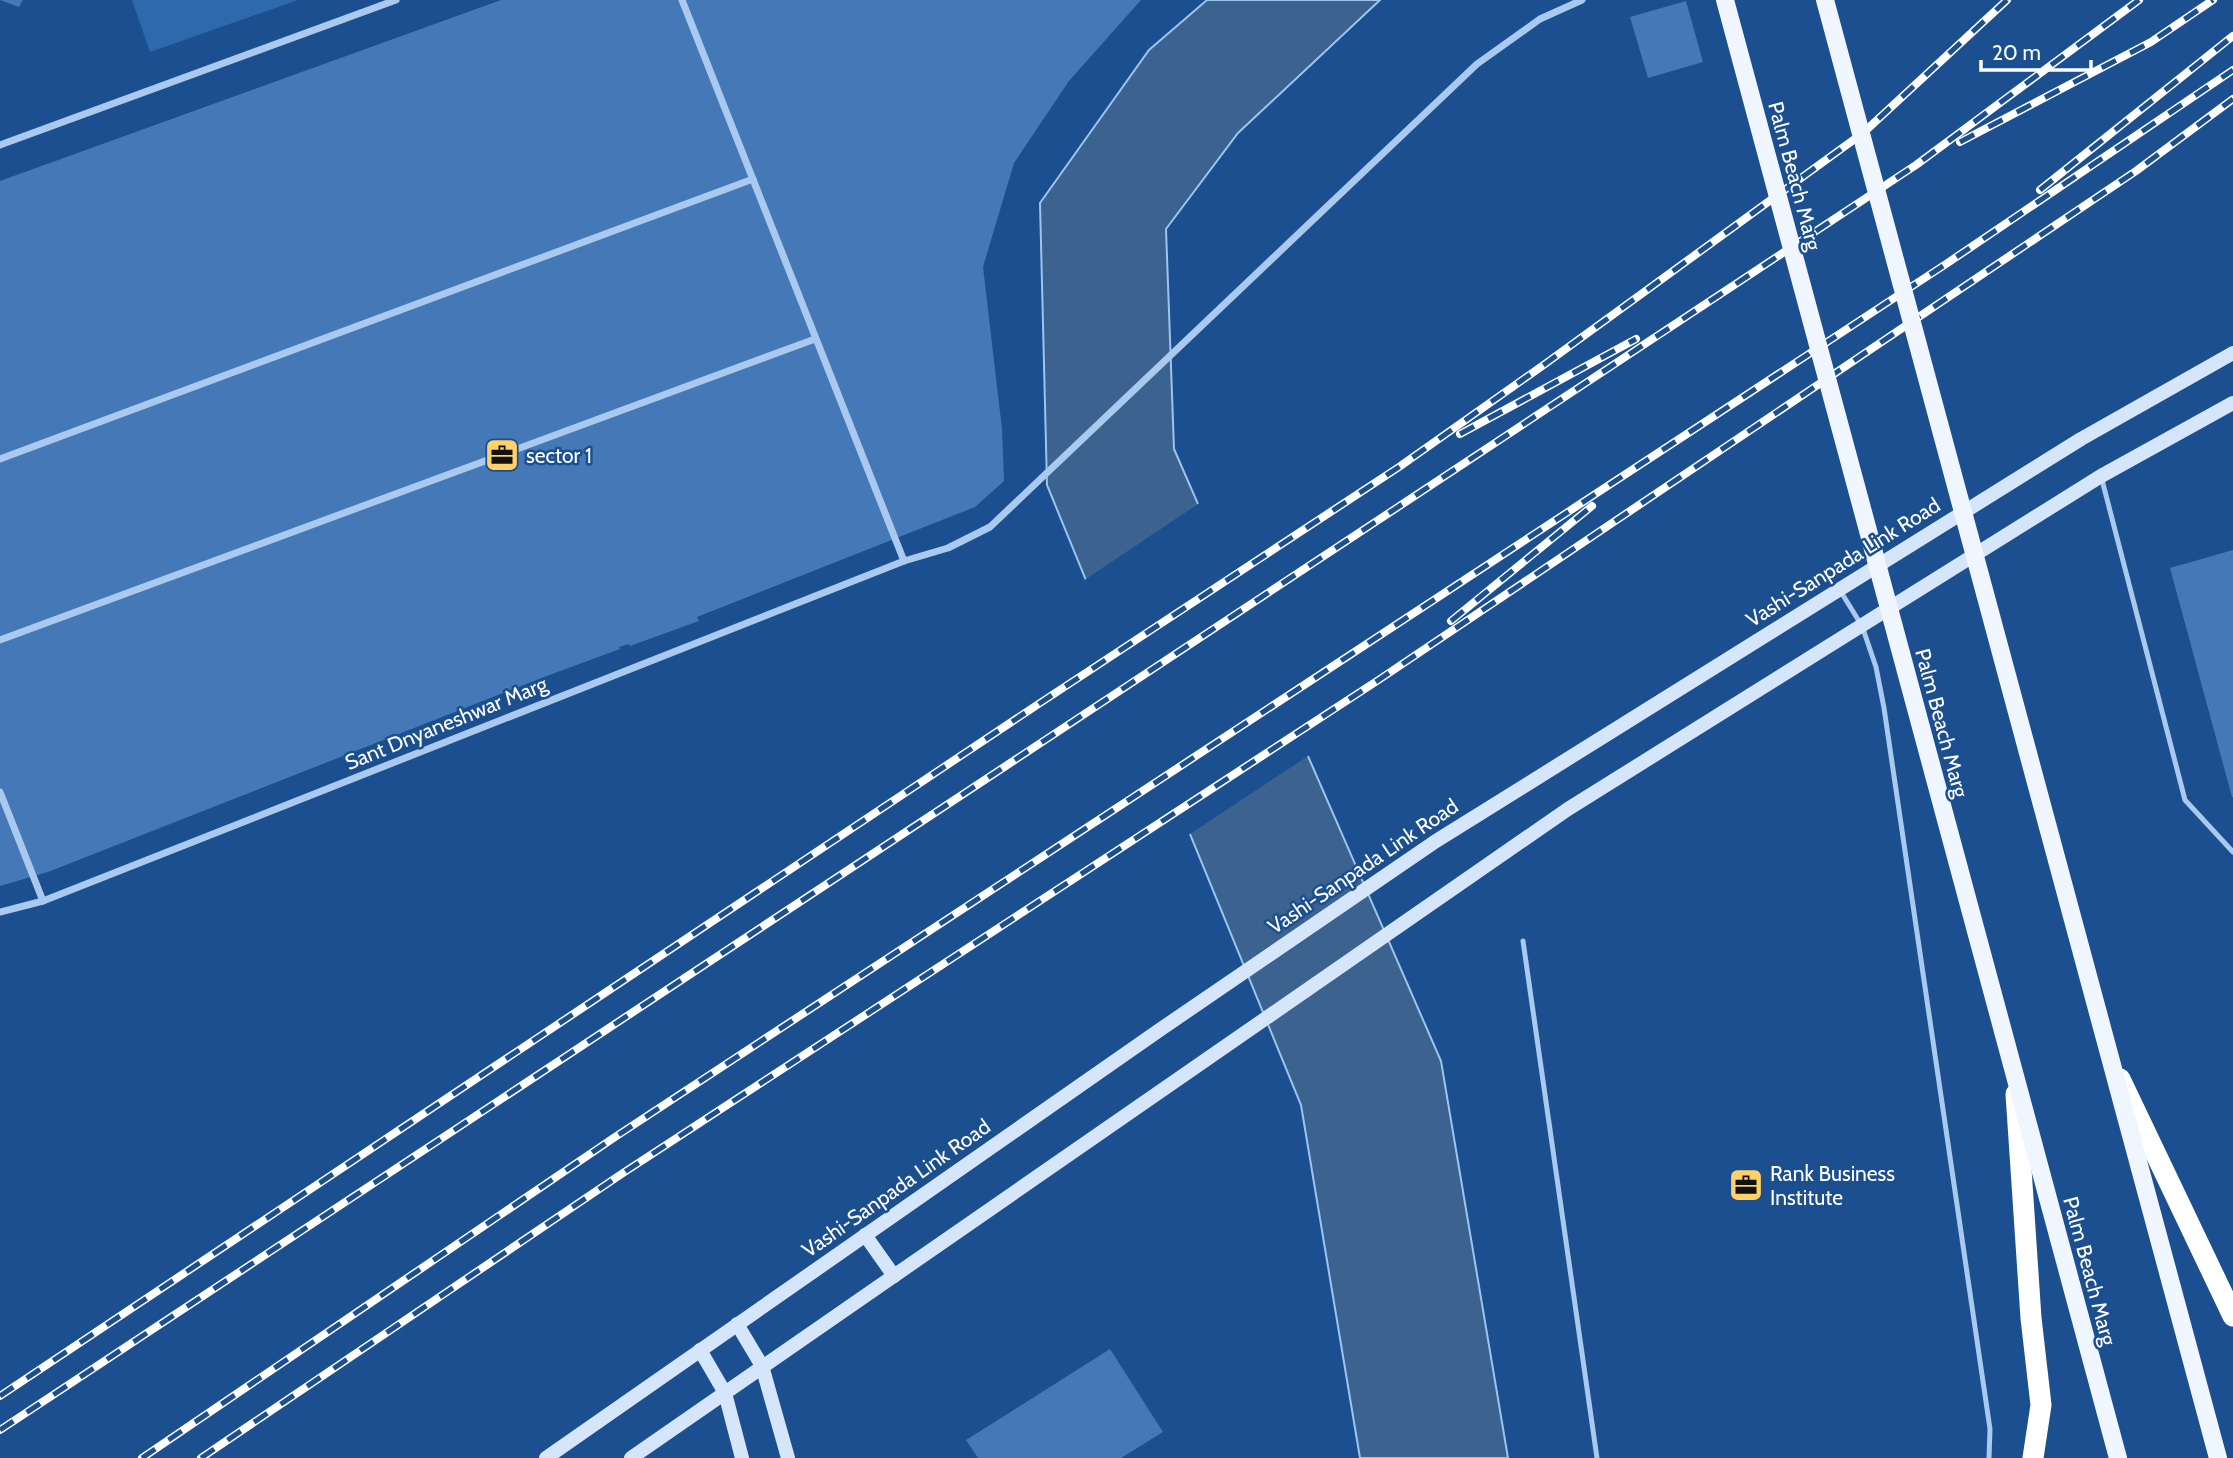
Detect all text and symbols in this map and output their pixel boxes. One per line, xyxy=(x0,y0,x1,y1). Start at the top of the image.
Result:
scale bar xyxy=(1981,28,2091,72)
text: 20 m xyxy=(1992,40,2041,65)
street label: Palm Beach Marg xyxy=(1763,99,1827,254)
office icon: sector 1 xyxy=(483,436,521,474)
place label: sector 1 xyxy=(526,443,592,468)
street label: Vashi-Sanpada Link Road xyxy=(1741,492,1945,632)
street label: Palm Beach Marg xyxy=(1910,646,1974,801)
street label: Sant Dnyaneshwar Marg xyxy=(341,671,551,775)
street label: Vashi-Sanpada Link Road xyxy=(1263,793,1463,939)
street label: Vashi-Sanpada Link Road xyxy=(797,1114,995,1262)
place label: Rank Business Institute xyxy=(1770,1161,1895,1210)
office icon: Rank Business Institute xyxy=(1727,1166,1765,1204)
street label: Palm Beach Marg xyxy=(2058,1194,2122,1349)

